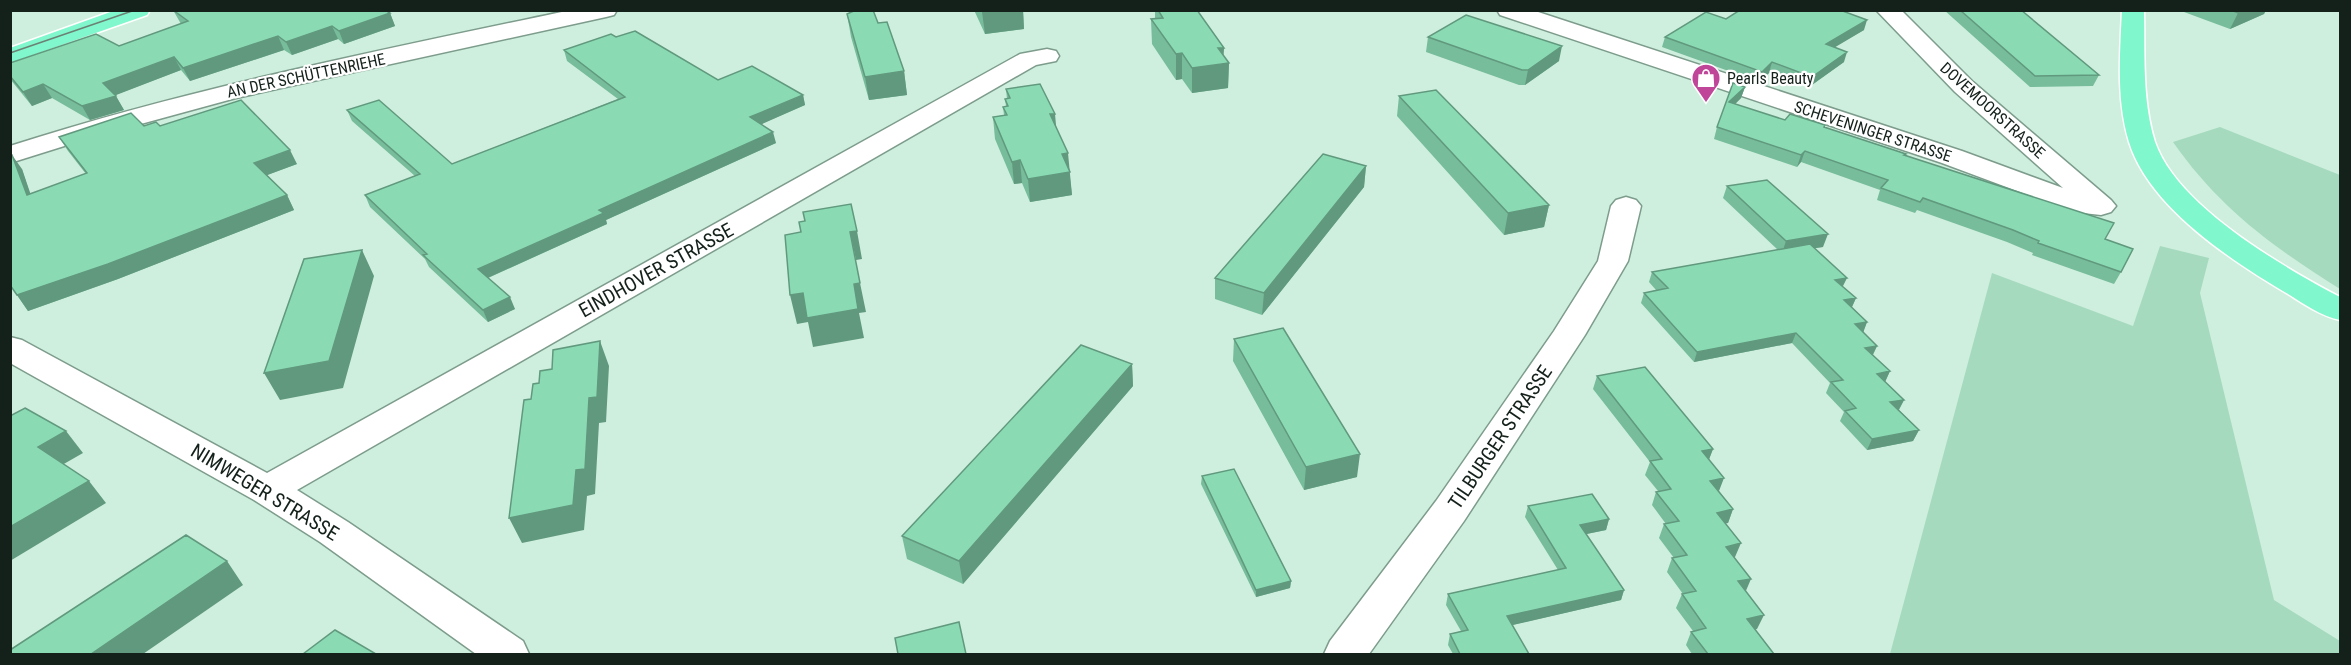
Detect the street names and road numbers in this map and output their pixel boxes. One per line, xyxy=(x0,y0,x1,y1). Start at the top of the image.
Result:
street label: AN DER SCHÜTTENRIEHE xyxy=(225,49,387,102)
street label: DOVEMOORSTRASSE xyxy=(1936,58,2049,162)
street label: SCHEVENINGER STRASSE xyxy=(1792,97,1954,166)
street label: EINDHOVER STRASSE xyxy=(575,218,737,322)
street label: TILBURGER STRASSE xyxy=(1443,360,1557,513)
street label: NIMWEGER STRASSE xyxy=(187,438,343,546)

